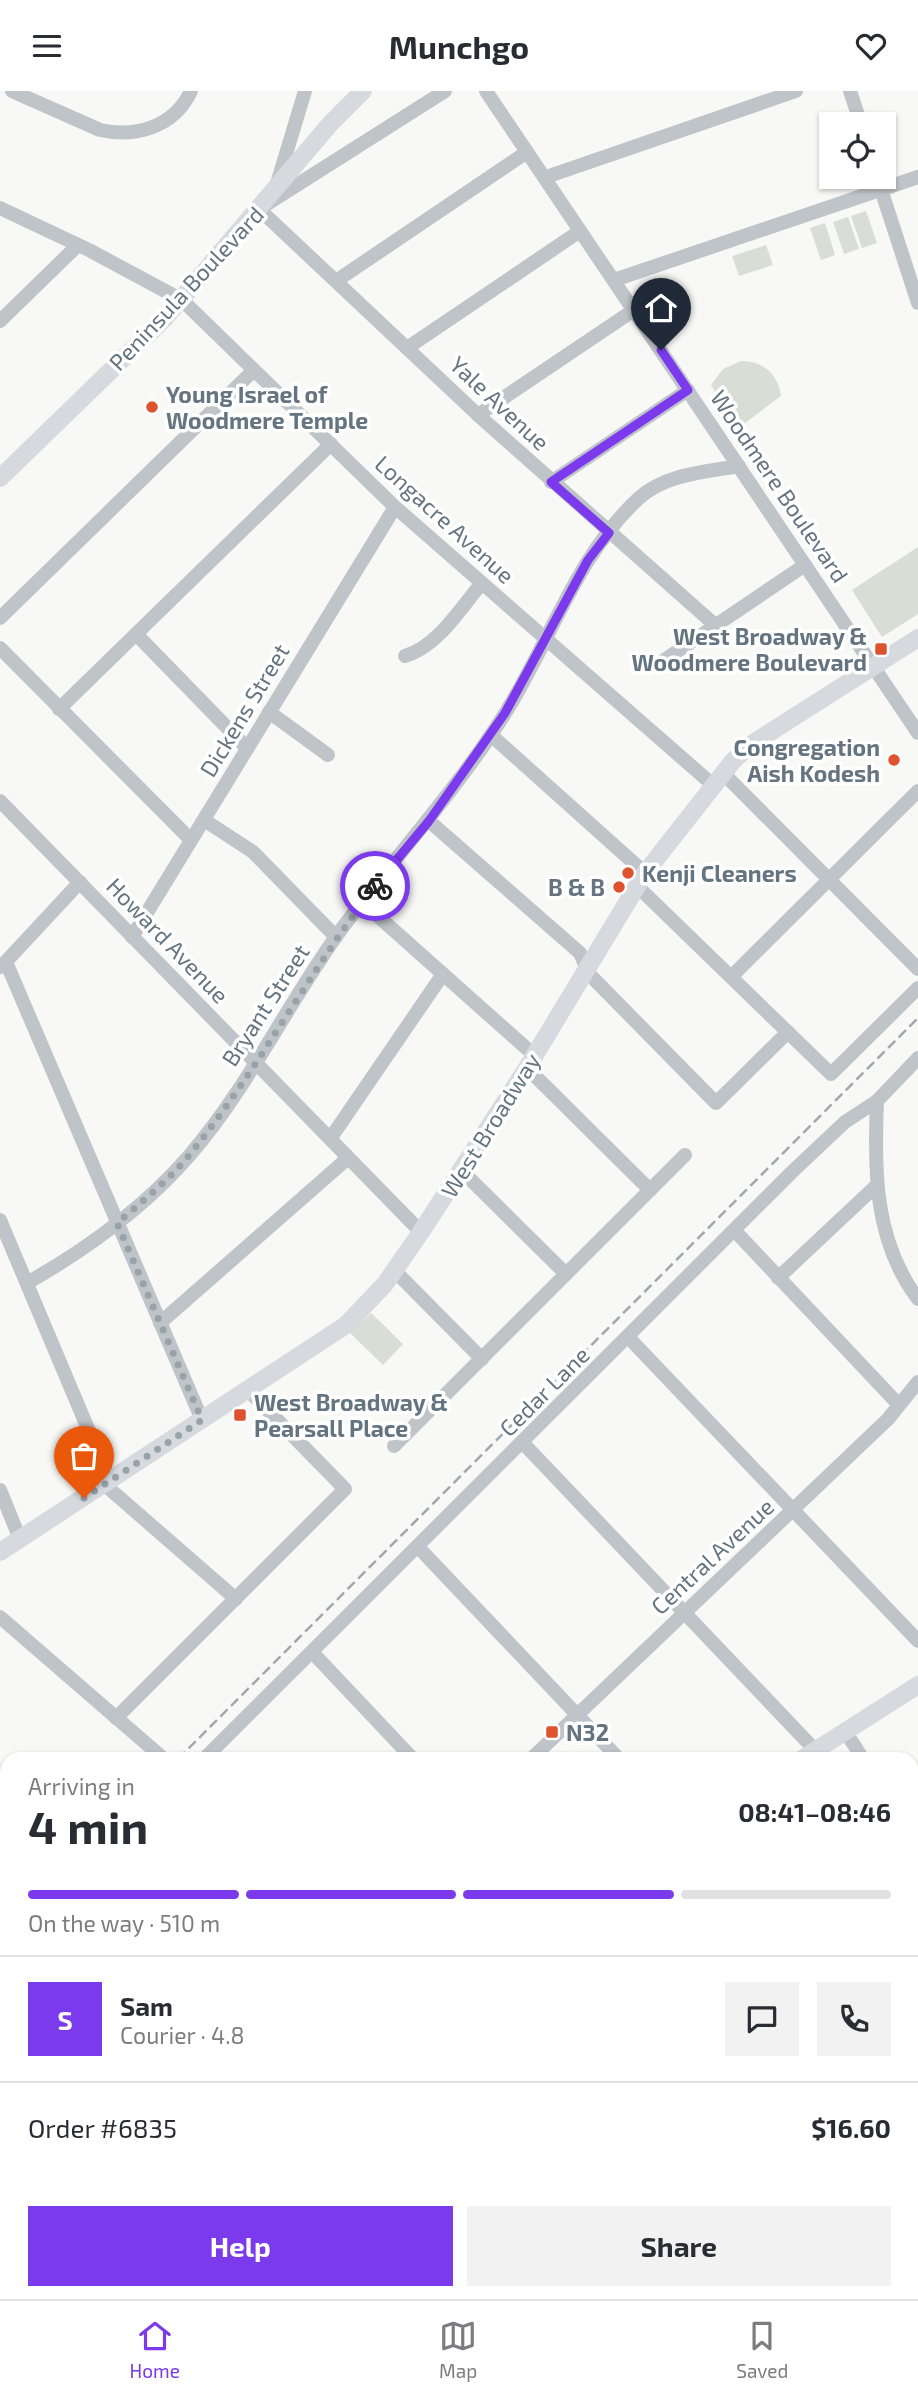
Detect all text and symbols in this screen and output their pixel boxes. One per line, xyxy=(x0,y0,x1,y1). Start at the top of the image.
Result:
icon: menu xyxy=(28,27,66,65)
text: Munchgo xyxy=(389,27,529,65)
icon: heart xyxy=(852,27,890,65)
map controls xyxy=(819,112,896,189)
button: locate xyxy=(819,112,896,189)
street label: Peninsula Boulevard xyxy=(103,200,269,376)
pin xyxy=(631,278,691,350)
icon: home xyxy=(642,289,680,327)
street label: Yale Avenue xyxy=(445,350,555,456)
place label: Young Israel of Woodmere Temple xyxy=(166,380,368,434)
street label: Woodmere Boulevard xyxy=(705,384,855,588)
marker: Young Israel of Woodmere Temple xyxy=(144,399,160,415)
street label: Longacre Avenue xyxy=(370,449,520,589)
place label: West Broadway & Woodmere Boulevard xyxy=(632,622,867,676)
street label: Dickens Street xyxy=(193,638,295,782)
marker: West Broadway & Woodmere Boulevard xyxy=(873,641,889,657)
place label: Congregation Aish Kodesh xyxy=(734,733,880,787)
marker: Congregation Aish Kodesh xyxy=(886,752,902,768)
courier xyxy=(340,851,410,921)
place label: Kenji Cleaners xyxy=(642,859,797,887)
marker: Kenji Cleaners xyxy=(620,865,636,881)
icon: bike xyxy=(356,867,394,905)
street label: Howard Avenue xyxy=(101,871,235,1009)
place label: B & B xyxy=(548,873,605,901)
marker: B & B xyxy=(611,879,627,895)
street label: Bryant Street xyxy=(215,939,315,1071)
street label: West Broadway xyxy=(434,1048,546,1202)
street label: Cedar Lane xyxy=(493,1340,595,1442)
place label: West Broadway & Pearsall Place xyxy=(254,1388,448,1442)
marker: West Broadway & Pearsall Place xyxy=(232,1407,248,1423)
pin xyxy=(54,1426,114,1498)
icon: bag xyxy=(65,1437,103,1475)
street label: Central Avenue xyxy=(645,1492,779,1620)
place label: N32 xyxy=(566,1718,609,1746)
marker: N32 xyxy=(544,1724,560,1740)
text: Arriving in xyxy=(28,1772,135,1800)
text: 08:41–08:46 xyxy=(738,1796,891,1827)
text: 4 min xyxy=(28,1798,148,1853)
text: On the way · 510 m xyxy=(28,1909,220,1937)
button: chat xyxy=(725,1982,799,2056)
button: phone xyxy=(817,1982,891,2056)
text: Sam xyxy=(120,1990,173,2021)
text: S xyxy=(57,2004,73,2035)
text: Courier · 4.8 xyxy=(120,2021,244,2049)
text: Order #6835 xyxy=(28,2112,177,2143)
text: $16.60 xyxy=(811,2112,891,2143)
button: Help xyxy=(28,2206,453,2286)
button: Share xyxy=(467,2206,891,2286)
tab: Home xyxy=(130,2317,180,2382)
tab: Map xyxy=(439,2317,477,2382)
tab: Saved xyxy=(736,2317,788,2382)

